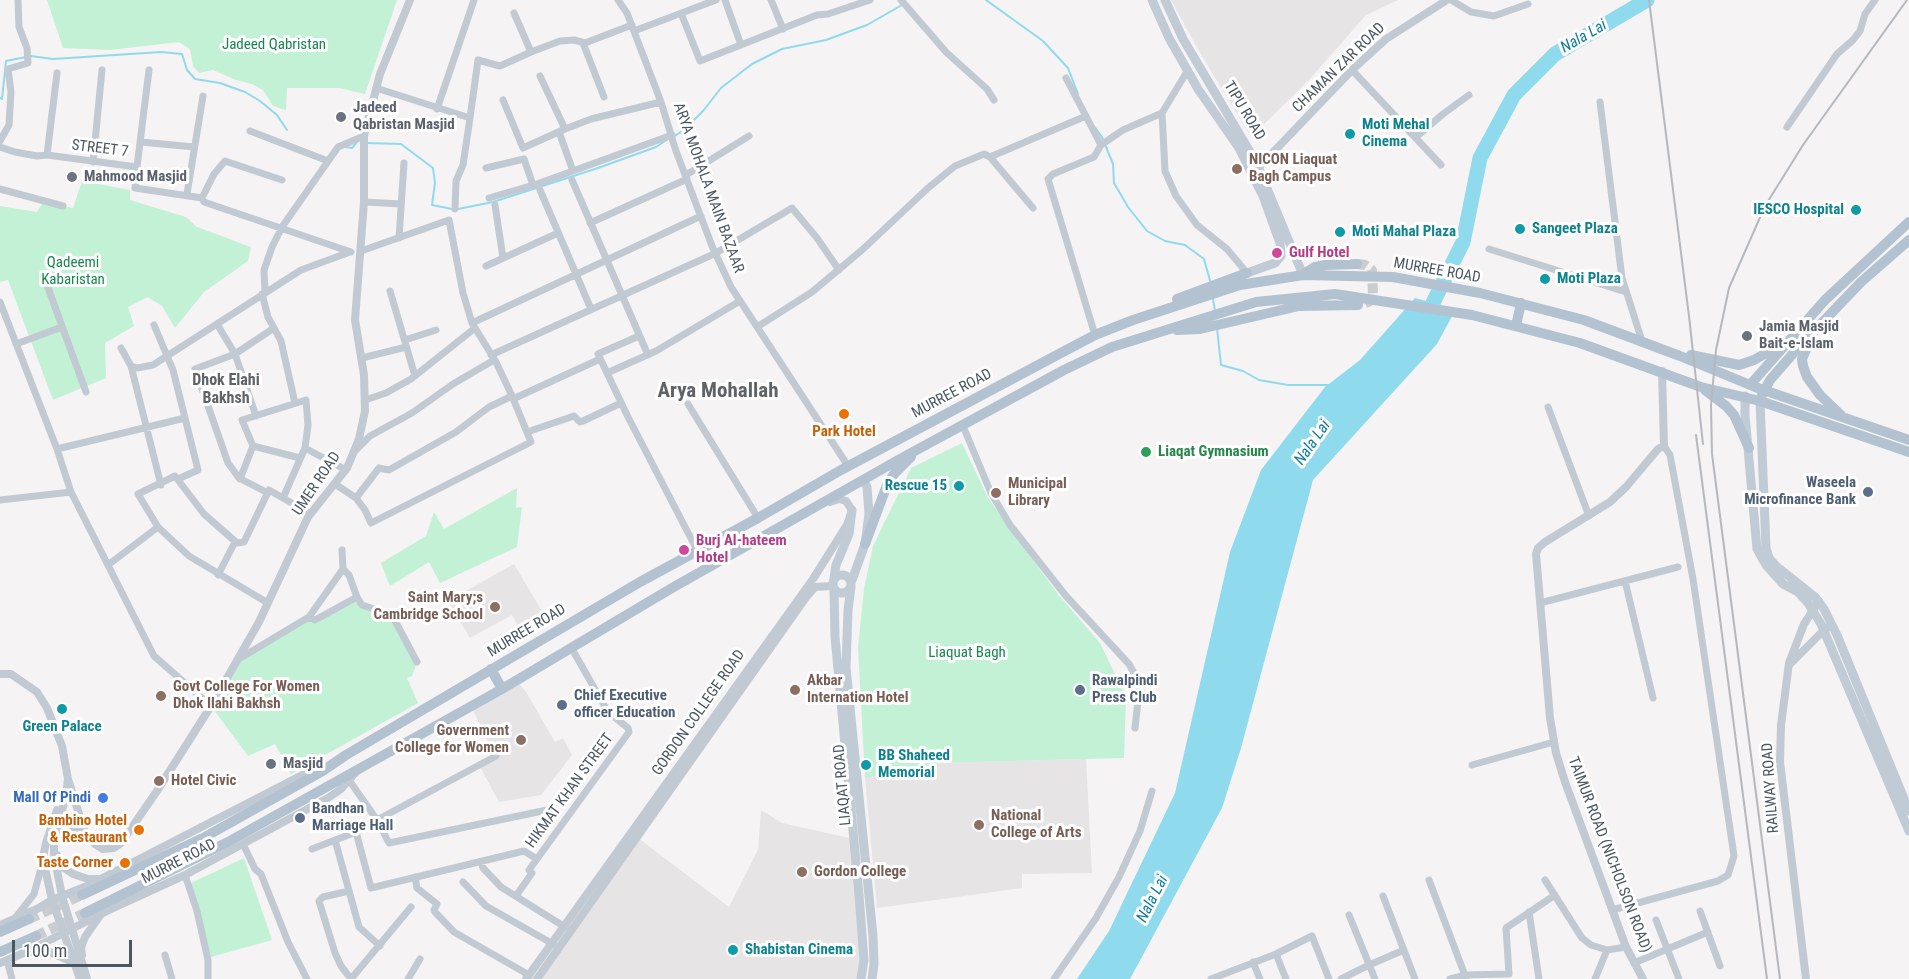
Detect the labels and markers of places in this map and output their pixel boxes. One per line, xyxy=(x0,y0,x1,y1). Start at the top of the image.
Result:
place label: Jadeed Qabristan Masjid xyxy=(353,99,455,134)
marker: Jadeed Qabristan Masjid xyxy=(334,110,348,124)
place label: Moti Mehal Cinema xyxy=(1362,116,1429,151)
marker: Moti Mehal Cinema xyxy=(1343,127,1357,141)
place label: NICON Liaquat Bagh Campus xyxy=(1249,151,1337,186)
marker: NICON Liaquat Bagh Campus xyxy=(1230,162,1244,176)
place label: Mahmood Masjid xyxy=(84,168,187,186)
marker: Mahmood Masjid xyxy=(65,170,79,184)
place label: IESCO Hospital xyxy=(1753,201,1844,219)
marker: IESCO Hospital xyxy=(1849,203,1863,217)
place label: Sangeet Plaza xyxy=(1532,220,1618,238)
marker: Sangeet Plaza xyxy=(1513,222,1527,236)
place label: Moti Mahal Plaza xyxy=(1352,223,1456,241)
marker: Moti Mahal Plaza xyxy=(1333,225,1347,239)
place label: Gulf Hotel xyxy=(1289,244,1350,262)
marker: Gulf Hotel xyxy=(1270,246,1284,260)
place label: Moti Plaza xyxy=(1557,270,1621,288)
marker: Moti Plaza xyxy=(1538,272,1552,286)
place label: Jamia Masjid Bait-e-Islam xyxy=(1759,318,1839,353)
marker: Jamia Masjid Bait-e-Islam xyxy=(1740,329,1754,343)
marker: Park Hotel xyxy=(837,407,851,421)
place label: Park Hotel xyxy=(812,423,876,441)
place label: Liaqat Gymnasium xyxy=(1158,443,1269,461)
marker: Liaqat Gymnasium xyxy=(1139,445,1153,459)
place label: Waseela Microfinance Bank xyxy=(1744,474,1856,509)
place label: Municipal Library xyxy=(1008,475,1067,510)
place label: Rescue 15 xyxy=(885,477,947,495)
marker: Rescue 15 xyxy=(952,479,966,493)
marker: Waseela Microfinance Bank xyxy=(1861,485,1875,499)
marker: Municipal Library xyxy=(989,486,1003,500)
place label: Burj Al-hateem Hotel xyxy=(696,532,787,567)
marker: Burj Al-hateem Hotel xyxy=(677,543,691,557)
place label: Saint Mary;s Cambridge School xyxy=(373,589,483,624)
marker: Saint Mary;s Cambridge School xyxy=(488,600,502,614)
place label: Akbar Internation Hotel xyxy=(807,672,909,707)
place label: Rawalpindi Press Club xyxy=(1092,672,1158,707)
place label: Govt College For Women Dhok Ilahi Bakhsh xyxy=(173,678,320,713)
marker: Akbar Internation Hotel xyxy=(788,683,802,697)
marker: Rawalpindi Press Club xyxy=(1073,683,1087,697)
place label: Chief Executive officer Education xyxy=(574,687,675,722)
marker: Govt College For Women Dhok Ilahi Bakhsh xyxy=(154,689,168,703)
marker: Chief Executive officer Education xyxy=(555,698,569,712)
marker: Green Palace xyxy=(55,702,69,716)
place label: Green Palace xyxy=(22,718,102,736)
place label: Government College for Women xyxy=(395,722,509,757)
marker: Government College for Women xyxy=(514,733,528,747)
place label: BB Shaheed Memorial xyxy=(878,747,950,782)
place label: Masjid xyxy=(283,755,323,773)
marker: Masjid xyxy=(264,757,278,771)
marker: BB Shaheed Memorial xyxy=(859,758,873,772)
place label: Hotel Civic xyxy=(171,772,236,790)
marker: Hotel Civic xyxy=(152,774,166,788)
place label: Mall Of Pindi xyxy=(13,789,91,807)
marker: Mall Of Pindi xyxy=(96,791,110,805)
place label: Bandhan Marriage Hall xyxy=(312,800,393,835)
place label: National College of Arts xyxy=(991,807,1081,842)
marker: Bandhan Marriage Hall xyxy=(293,811,307,825)
place label: Bambino Hotel & Restaurant xyxy=(39,812,127,847)
marker: National College of Arts xyxy=(972,818,986,832)
marker: Bambino Hotel & Restaurant xyxy=(132,823,146,837)
place label: Taste Corner xyxy=(36,854,113,872)
marker: Taste Corner xyxy=(118,856,132,870)
place label: Gordon College xyxy=(814,863,906,881)
marker: Gordon College xyxy=(795,865,809,879)
place label: Shabistan Cinema xyxy=(745,941,853,959)
marker: Shabistan Cinema xyxy=(726,943,740,957)

